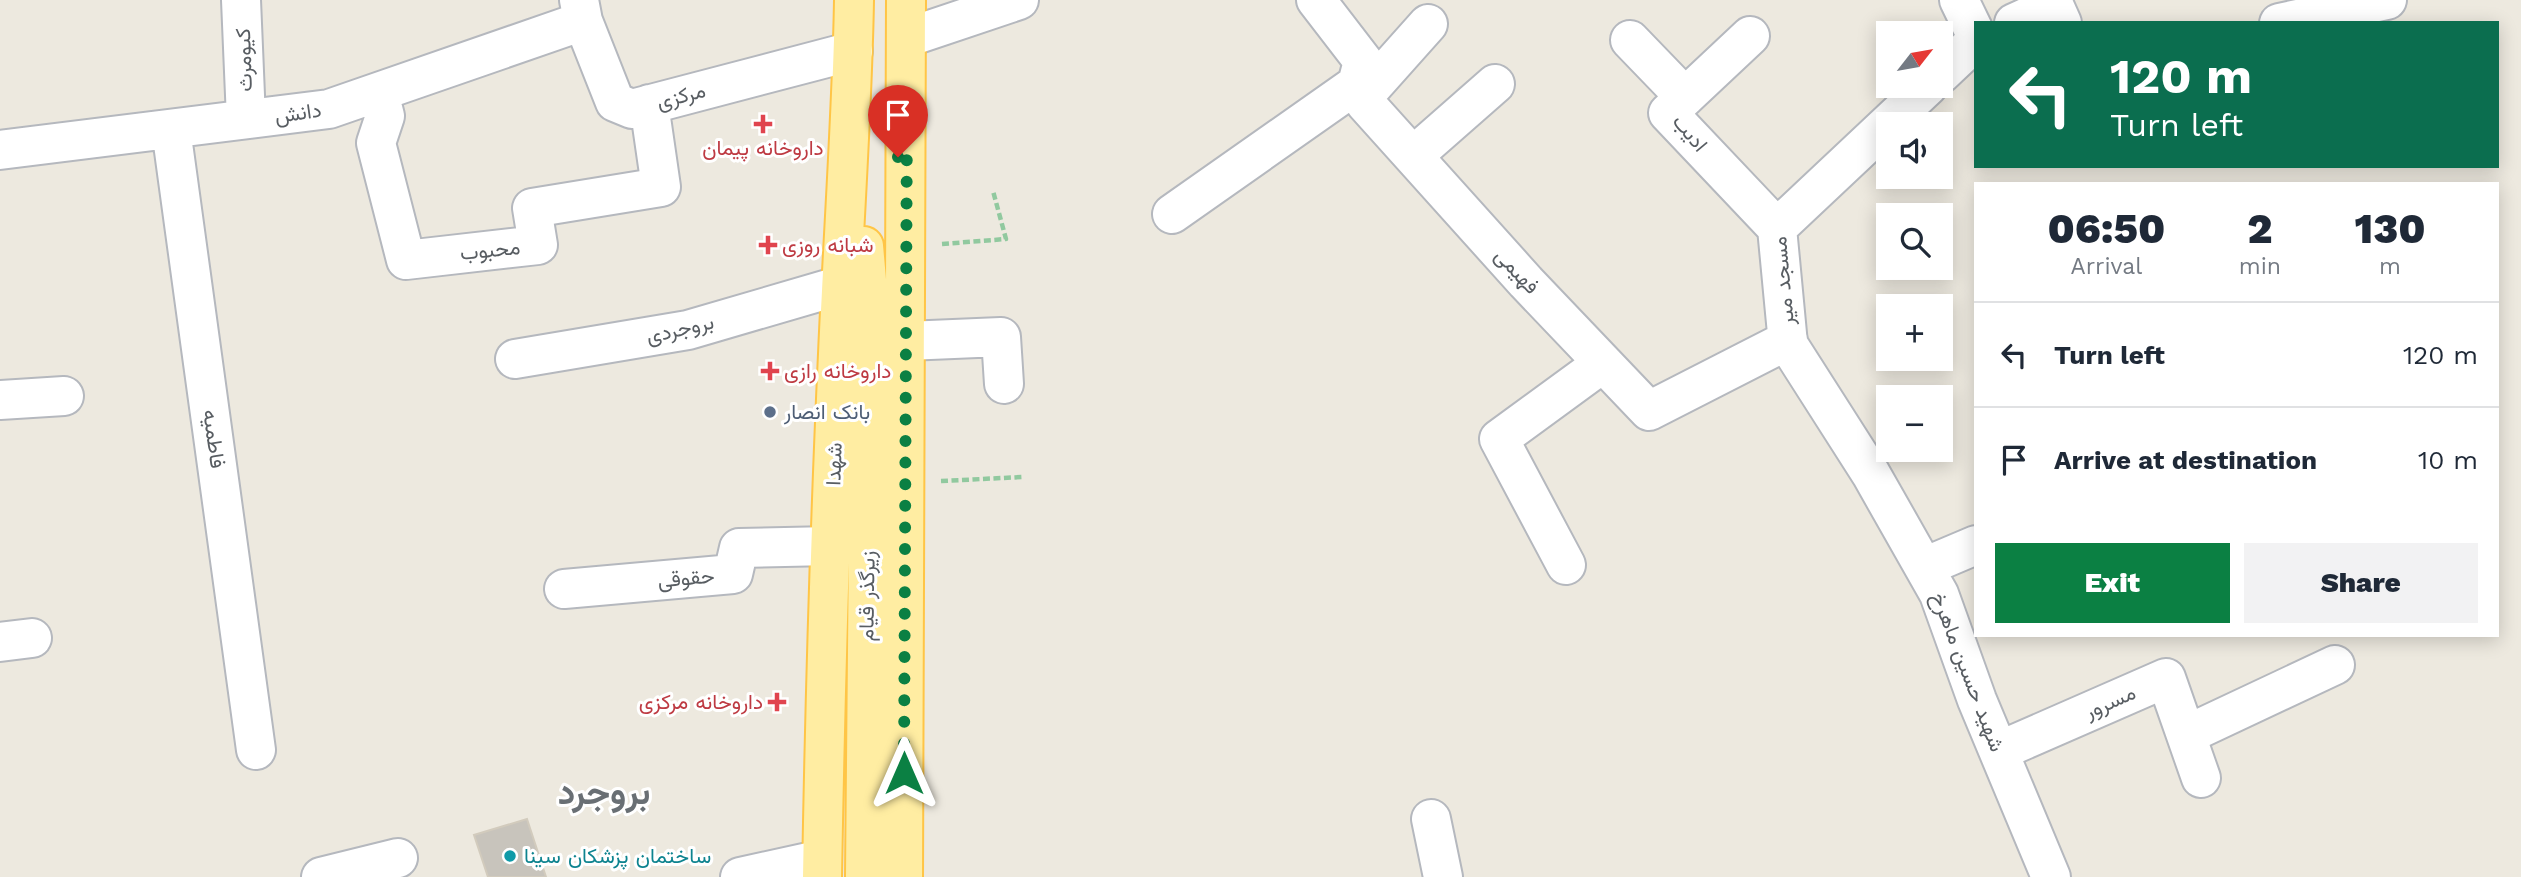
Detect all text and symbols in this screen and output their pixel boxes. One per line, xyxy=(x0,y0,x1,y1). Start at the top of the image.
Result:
north arrow xyxy=(1876,21,1953,98)
map controls xyxy=(1876,21,1953,462)
street label: کیومرث xyxy=(230,28,258,92)
text: 120 m xyxy=(2110,47,2252,105)
icon: left xyxy=(1995,49,2086,140)
street label: مرکزی xyxy=(654,77,708,115)
pin xyxy=(868,85,928,157)
icon: arrive xyxy=(879,96,917,134)
street label: دانش xyxy=(273,97,323,128)
text: Turn left xyxy=(2110,106,2243,144)
street label: ادیب xyxy=(1668,109,1713,156)
button: sound xyxy=(1876,112,1953,189)
marker: داروخانه پیمان xyxy=(755,116,771,132)
place label: داروخانه پیمان xyxy=(702,135,824,162)
button: search xyxy=(1876,203,1953,280)
text: 06:50 xyxy=(2047,204,2165,253)
text: 2 xyxy=(2247,204,2273,253)
text: 130 xyxy=(2354,204,2426,253)
place label: شبانه روزی xyxy=(782,232,874,258)
street label: محبوب xyxy=(459,234,521,266)
street label: مسجد میر xyxy=(1766,235,1800,328)
marker: شبانه روزی xyxy=(760,237,776,253)
street label: فهیمی xyxy=(1489,243,1545,299)
text: Arrival xyxy=(2070,253,2142,280)
text: min xyxy=(2239,253,2281,280)
text: m xyxy=(2379,253,2401,280)
button: + xyxy=(1876,294,1953,371)
street label: بروجردی xyxy=(644,309,716,349)
icon: left xyxy=(1995,336,2033,374)
text: Turn left xyxy=(2054,340,2165,370)
text: 120 m xyxy=(2403,340,2478,370)
place label: داروخانه رازی xyxy=(784,358,891,384)
marker: داروخانه رازی xyxy=(762,363,778,379)
button: − xyxy=(1876,385,1953,462)
place label: بانک انصار xyxy=(783,399,870,425)
marker: بانک انصار xyxy=(762,404,778,420)
street label: فاطمیه xyxy=(198,408,231,470)
icon: arrive xyxy=(1995,441,2033,479)
street label: شهدا xyxy=(820,442,848,486)
text: Arrive at destination xyxy=(2054,445,2317,475)
text: 10 m xyxy=(2418,445,2478,475)
button: Exit xyxy=(1995,543,2230,623)
button: Share xyxy=(2244,543,2478,623)
street label: زیرگذر قیام xyxy=(853,550,882,642)
street label: حقوقی xyxy=(656,563,716,593)
street label: شهید حسین ماهرخ xyxy=(1925,589,2010,756)
street label: مسرور xyxy=(2079,679,2140,725)
place label: داروخانه مرکزی xyxy=(639,689,763,715)
marker: داروخانه مرکزی xyxy=(769,694,785,710)
position arrow xyxy=(867,736,941,810)
district label: بروجرد xyxy=(558,771,650,814)
place label: ساختمان پزشکان سینا xyxy=(524,843,711,870)
marker: ساختمان پزشکان سینا xyxy=(502,848,518,864)

